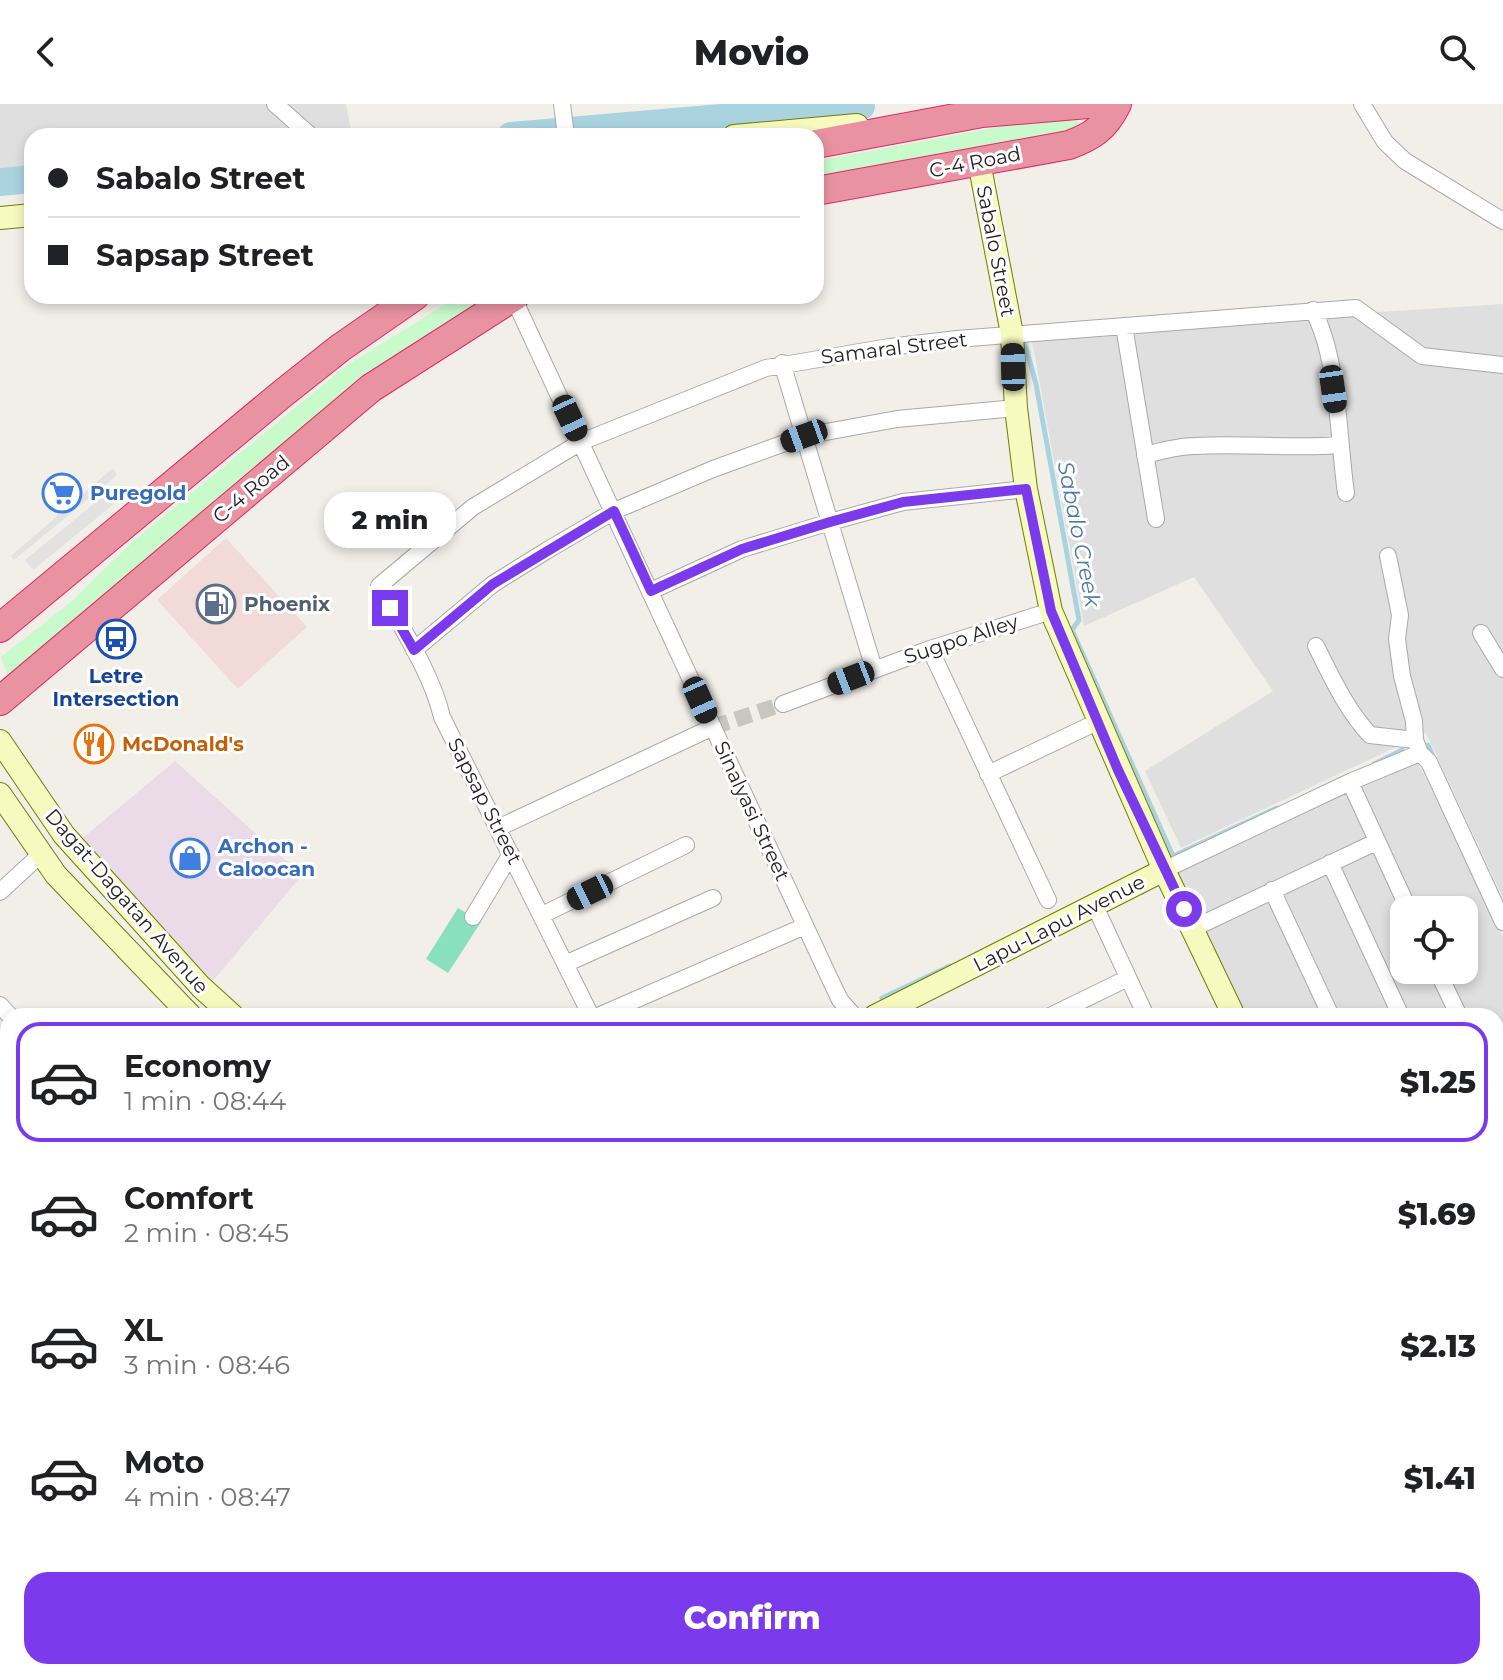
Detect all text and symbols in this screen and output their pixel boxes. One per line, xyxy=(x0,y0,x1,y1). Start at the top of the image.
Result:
icon: back xyxy=(24,30,68,74)
text: Movio xyxy=(694,30,809,74)
icon: search xyxy=(1435,30,1479,74)
street label: C-4 Road xyxy=(927,141,1023,183)
text: Sabalo Street xyxy=(96,160,306,197)
street label: Sabalo Street xyxy=(972,183,1020,319)
text: Sapsap Street xyxy=(96,237,314,274)
street label: Samaral Street xyxy=(819,327,969,369)
car xyxy=(1001,343,1025,391)
car xyxy=(1318,364,1348,414)
car xyxy=(549,391,591,445)
car xyxy=(777,417,831,455)
street label: C-4 Road xyxy=(208,450,294,528)
water label: Sabalo Creek xyxy=(1052,459,1107,610)
supermarket icon: Puregold xyxy=(41,472,83,514)
place label: Puregold xyxy=(90,481,186,505)
callout: 2 min xyxy=(324,492,456,548)
text: 2 min xyxy=(352,504,428,536)
fuel station icon: Phoenix xyxy=(195,583,237,625)
route end xyxy=(372,590,408,626)
place label: Phoenix xyxy=(244,592,330,616)
street label: Sugpo Alley xyxy=(901,609,1021,669)
bus stop icon: Letre Intersection xyxy=(95,618,137,660)
car xyxy=(824,658,878,698)
place label: Letre Intersection xyxy=(53,664,179,711)
car xyxy=(679,673,721,727)
restaurant icon: McDonald's xyxy=(73,723,115,765)
place label: McDonald's xyxy=(122,732,244,756)
street label: Sapsap Street xyxy=(443,734,527,868)
street label: Sinalyasi Street xyxy=(709,737,795,885)
street label: Dagat-Dagatan Avenue xyxy=(40,804,214,998)
place label: Archon - Caloocan xyxy=(217,834,315,881)
shop icon: Archon - Caloocan xyxy=(169,837,211,879)
street label: Lapu-Lapu Avenue xyxy=(969,869,1149,977)
car xyxy=(563,871,617,913)
route start xyxy=(1166,891,1202,927)
map controls xyxy=(1390,896,1478,984)
button: locate xyxy=(1390,896,1478,984)
icon: car xyxy=(28,1046,100,1118)
text: Economy xyxy=(124,1048,271,1085)
text: $1.25 xyxy=(1400,1064,1476,1101)
text: 1 min · 08:44 xyxy=(124,1085,286,1117)
icon: car xyxy=(28,1178,100,1250)
text: Comfort xyxy=(124,1180,254,1217)
text: $1.69 xyxy=(1398,1196,1476,1233)
text: 2 min · 08:45 xyxy=(124,1217,289,1249)
icon: car xyxy=(28,1310,100,1382)
text: XL xyxy=(124,1312,163,1349)
text: $2.13 xyxy=(1400,1328,1476,1365)
text: 3 min · 08:46 xyxy=(124,1349,290,1381)
icon: car xyxy=(28,1442,100,1514)
text: Moto xyxy=(124,1444,205,1481)
text: $1.41 xyxy=(1404,1460,1476,1497)
text: 4 min · 08:47 xyxy=(124,1481,291,1513)
button: Confirm xyxy=(24,1572,1480,1664)

